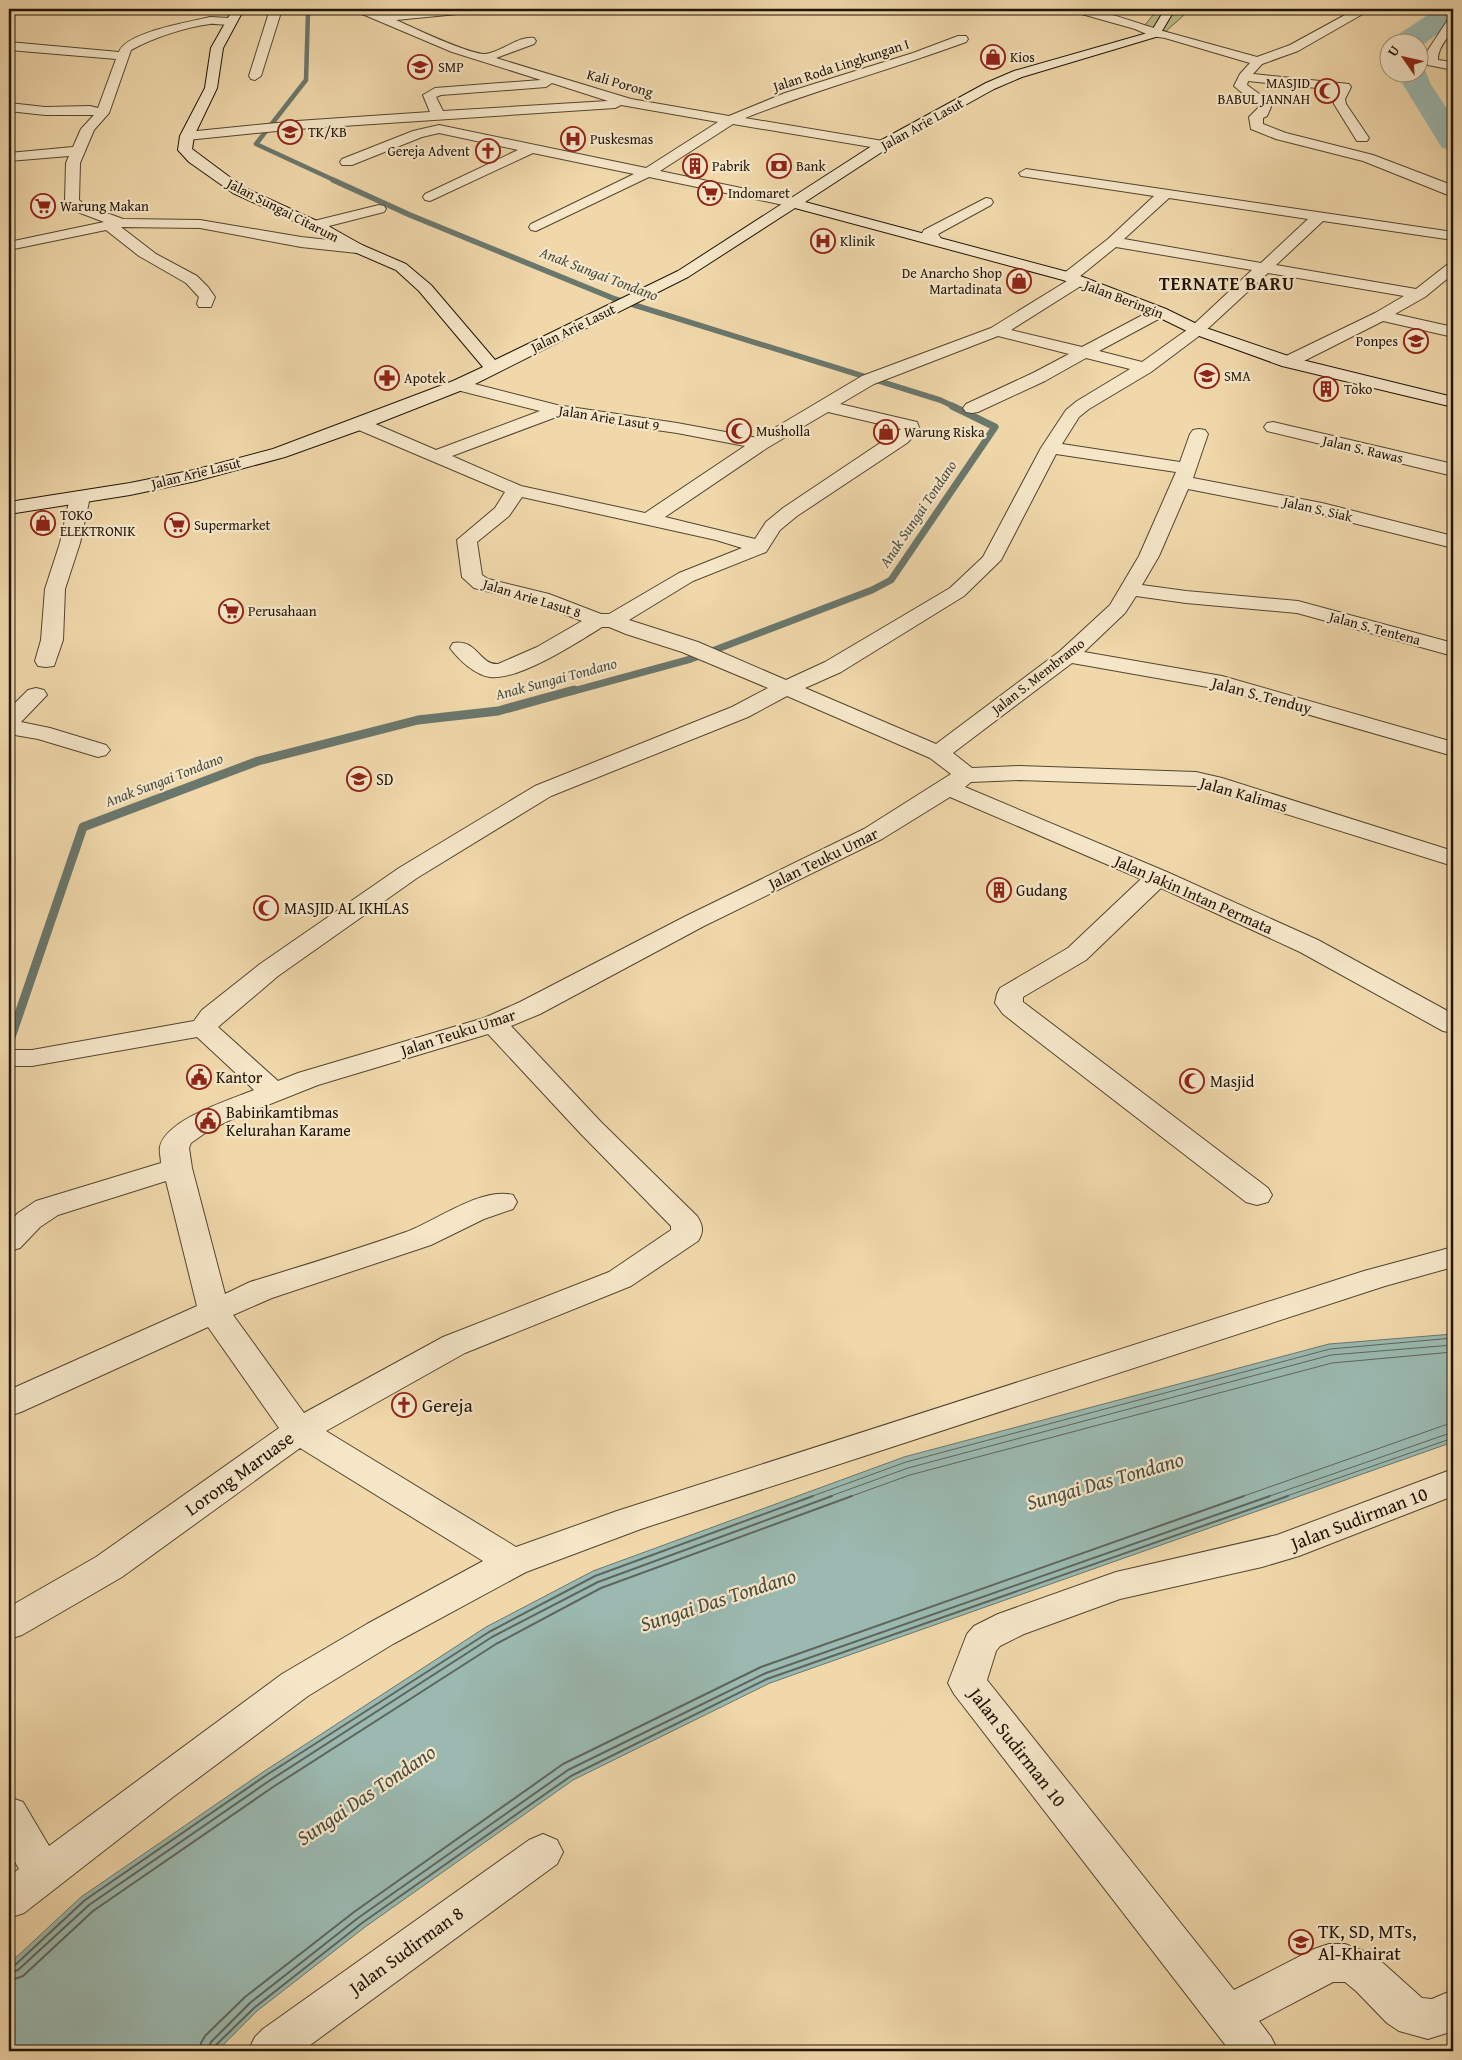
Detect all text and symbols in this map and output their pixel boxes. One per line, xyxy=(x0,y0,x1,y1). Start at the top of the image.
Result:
north arrow xyxy=(1380,32,1430,82)
street label: Jalan Roda Lingkungan I xyxy=(769,34,912,97)
text: U xyxy=(1382,41,1404,60)
shop icon: Kios xyxy=(980,44,1006,70)
place label: Kios xyxy=(1010,47,1035,67)
school or university icon: SMP xyxy=(407,54,433,80)
place label: SMP xyxy=(438,57,464,77)
street label: Kali Porong xyxy=(585,64,655,102)
place label: MASJID BABUL JANNAH xyxy=(1218,73,1310,109)
mosque icon: MASJID BABUL JANNAH xyxy=(1314,78,1340,104)
street label: Jalan Arie Lasut xyxy=(875,93,967,156)
school or university icon: TK/KB xyxy=(277,119,303,145)
place label: TK/KB xyxy=(308,122,347,142)
hospital icon: Puskesmas xyxy=(560,126,586,152)
place label: Puskesmas xyxy=(590,129,653,149)
church icon: Gereja Advent xyxy=(475,138,501,164)
place label: Gereja Advent xyxy=(388,141,470,161)
building icon: Pabrik xyxy=(682,153,708,179)
bank icon: Bank xyxy=(766,153,792,179)
place label: Pabrik xyxy=(712,156,751,176)
place label: Bank xyxy=(796,156,826,176)
street label: Jalan Sungai Citarum xyxy=(222,172,343,247)
supermarket icon: Indomaret xyxy=(697,180,723,206)
place label: Indomaret xyxy=(728,183,790,203)
supermarket icon: Warung Makan xyxy=(30,193,56,219)
place label: Warung Makan xyxy=(60,196,149,216)
hospital icon: Klinik xyxy=(810,228,836,254)
place label: Klinik xyxy=(840,231,876,251)
water label: Anak Sungai Tondano xyxy=(536,241,662,306)
place label: De Anarcho Shop Martadinata xyxy=(902,263,1002,299)
shop icon: De Anarcho Shop Martadinata xyxy=(1006,268,1032,294)
district label: TERNATE BARU xyxy=(1159,270,1295,297)
street label: Jalan Beringin xyxy=(1080,274,1167,323)
street label: Jalan Arie Lasut xyxy=(526,299,619,358)
school or university icon: Ponpes xyxy=(1403,328,1429,354)
place label: Ponpes xyxy=(1356,331,1398,351)
school or university icon: SMA xyxy=(1194,363,1220,389)
pharmacy icon: Apotek xyxy=(374,365,400,391)
place label: SMA xyxy=(1224,366,1251,386)
place label: Apotek xyxy=(404,368,447,388)
building icon: Toko xyxy=(1313,376,1339,402)
place label: Toko xyxy=(1344,379,1372,399)
street label: Jalan Arie Lasut 9 xyxy=(555,400,661,436)
mosque icon: Musholla xyxy=(726,418,752,444)
shop icon: Warung Riska xyxy=(873,419,899,445)
place label: Musholla xyxy=(756,421,810,441)
place label: Warung Riska xyxy=(904,422,985,442)
street label: Jalan S. Rawas xyxy=(1319,430,1405,468)
street label: Jalan Arie Lasut xyxy=(147,452,243,494)
water label: Anak Sungai Tondano xyxy=(873,456,962,572)
street label: Jalan S. Siak xyxy=(1280,491,1355,527)
place label: TOKO ELEKTRONIK xyxy=(60,505,136,541)
shop icon: TOKO ELEKTRONIK xyxy=(30,510,56,536)
supermarket icon: Supermarket xyxy=(164,512,190,538)
place label: Supermarket xyxy=(194,515,271,535)
street label: Jalan Arie Lasut 8 xyxy=(479,573,584,623)
supermarket icon: Perusahaan xyxy=(218,598,244,624)
place label: Perusahaan xyxy=(248,601,317,621)
street label: Jalan S. Tentena xyxy=(1325,606,1423,650)
street label: Jalan S. Membramo xyxy=(986,633,1089,720)
water label: Anak Sungai Tondano xyxy=(492,652,619,705)
street label: Jalan S. Tenduy xyxy=(1208,670,1315,720)
water label: Anak Sungai Tondano xyxy=(101,747,226,812)
school or university icon: SD xyxy=(346,766,372,792)
place label: SD xyxy=(376,767,394,791)
street label: Jalan Kalimas xyxy=(1195,769,1291,818)
street label: Jalan Teuku Umar xyxy=(762,821,882,896)
street label: Jalan Jakin Intan Permata xyxy=(1109,847,1277,940)
building icon: Gudang xyxy=(986,877,1012,903)
place label: Gudang xyxy=(1016,878,1067,902)
mosque icon: MASJID AL IKHLAS xyxy=(253,895,279,921)
place label: MASJID AL IKHLAS xyxy=(284,896,409,920)
street label: Jalan Teuku Umar xyxy=(395,1002,519,1063)
public building icon: Kantor xyxy=(186,1064,212,1090)
place label: Kantor xyxy=(216,1065,263,1089)
mosque icon: Masjid xyxy=(1179,1068,1205,1094)
place label: Masjid xyxy=(1210,1069,1255,1093)
place label: Babinkamtibmas Kelurahan Karame xyxy=(226,1100,351,1142)
public building icon: Babinkamtibmas Kelurahan Karame xyxy=(195,1108,221,1134)
place label: Gereja xyxy=(422,1391,473,1419)
church icon: Gereja xyxy=(391,1392,417,1418)
street label: Lorong Maruase xyxy=(179,1424,299,1522)
water label: Sungai Das Tondano xyxy=(1023,1443,1187,1518)
street label: Jalan Sudirman 10 xyxy=(1285,1479,1432,1558)
water label: Sungai Das Tondano xyxy=(636,1560,800,1639)
street label: Jalan Sudirman 10 xyxy=(961,1680,1074,1813)
water label: Sungai Das Tondano xyxy=(290,1736,442,1853)
street label: Jalan Sudirman 8 xyxy=(341,1899,469,2002)
place label: TK, SD, MTs, Al-Khairat xyxy=(1318,1917,1417,1967)
school or university icon: TK, SD, MTs, Al-Khairat xyxy=(1288,1929,1314,1955)

